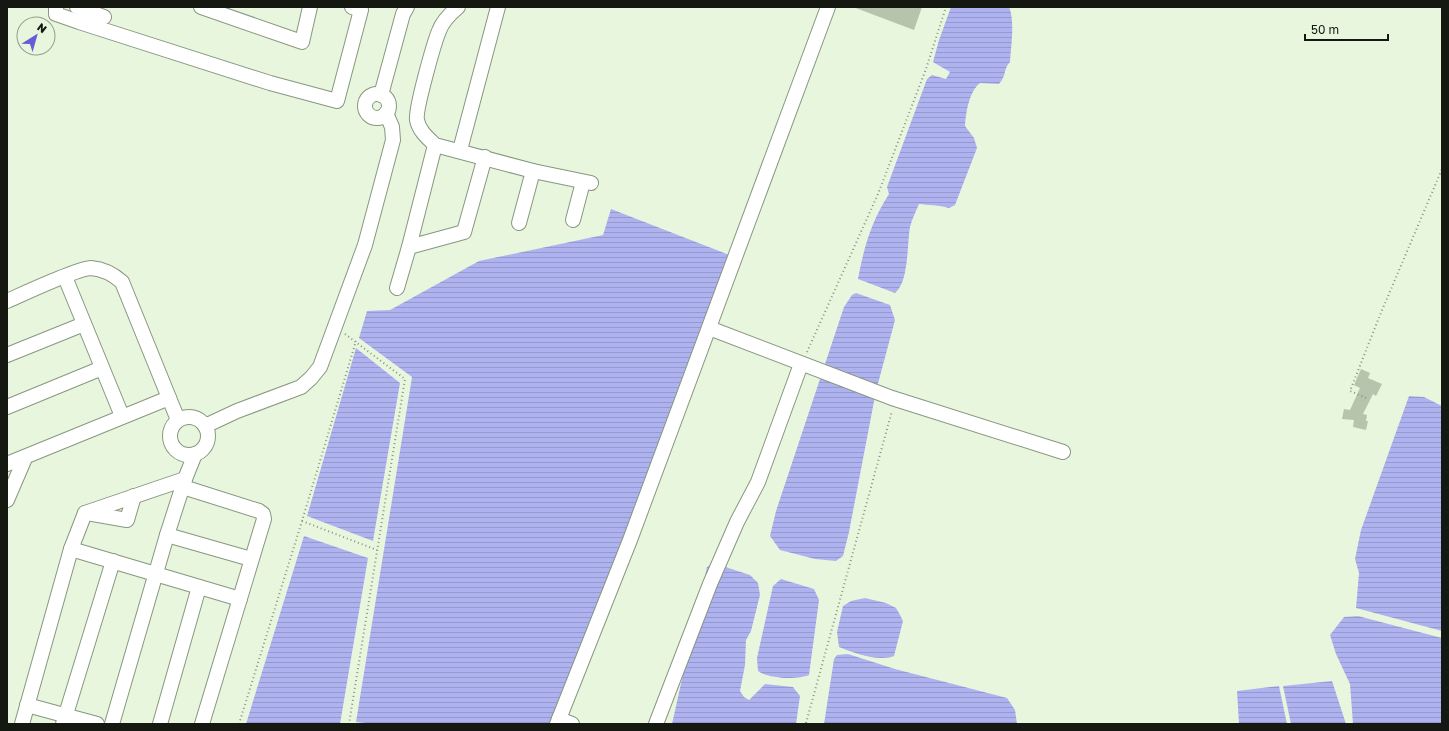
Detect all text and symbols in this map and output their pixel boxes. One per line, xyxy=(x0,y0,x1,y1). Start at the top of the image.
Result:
north arrow xyxy=(16,16,56,56)
scale bar xyxy=(1305,16,1388,42)
text: N xyxy=(35,20,50,35)
text: 50 m xyxy=(1311,22,1339,37)

